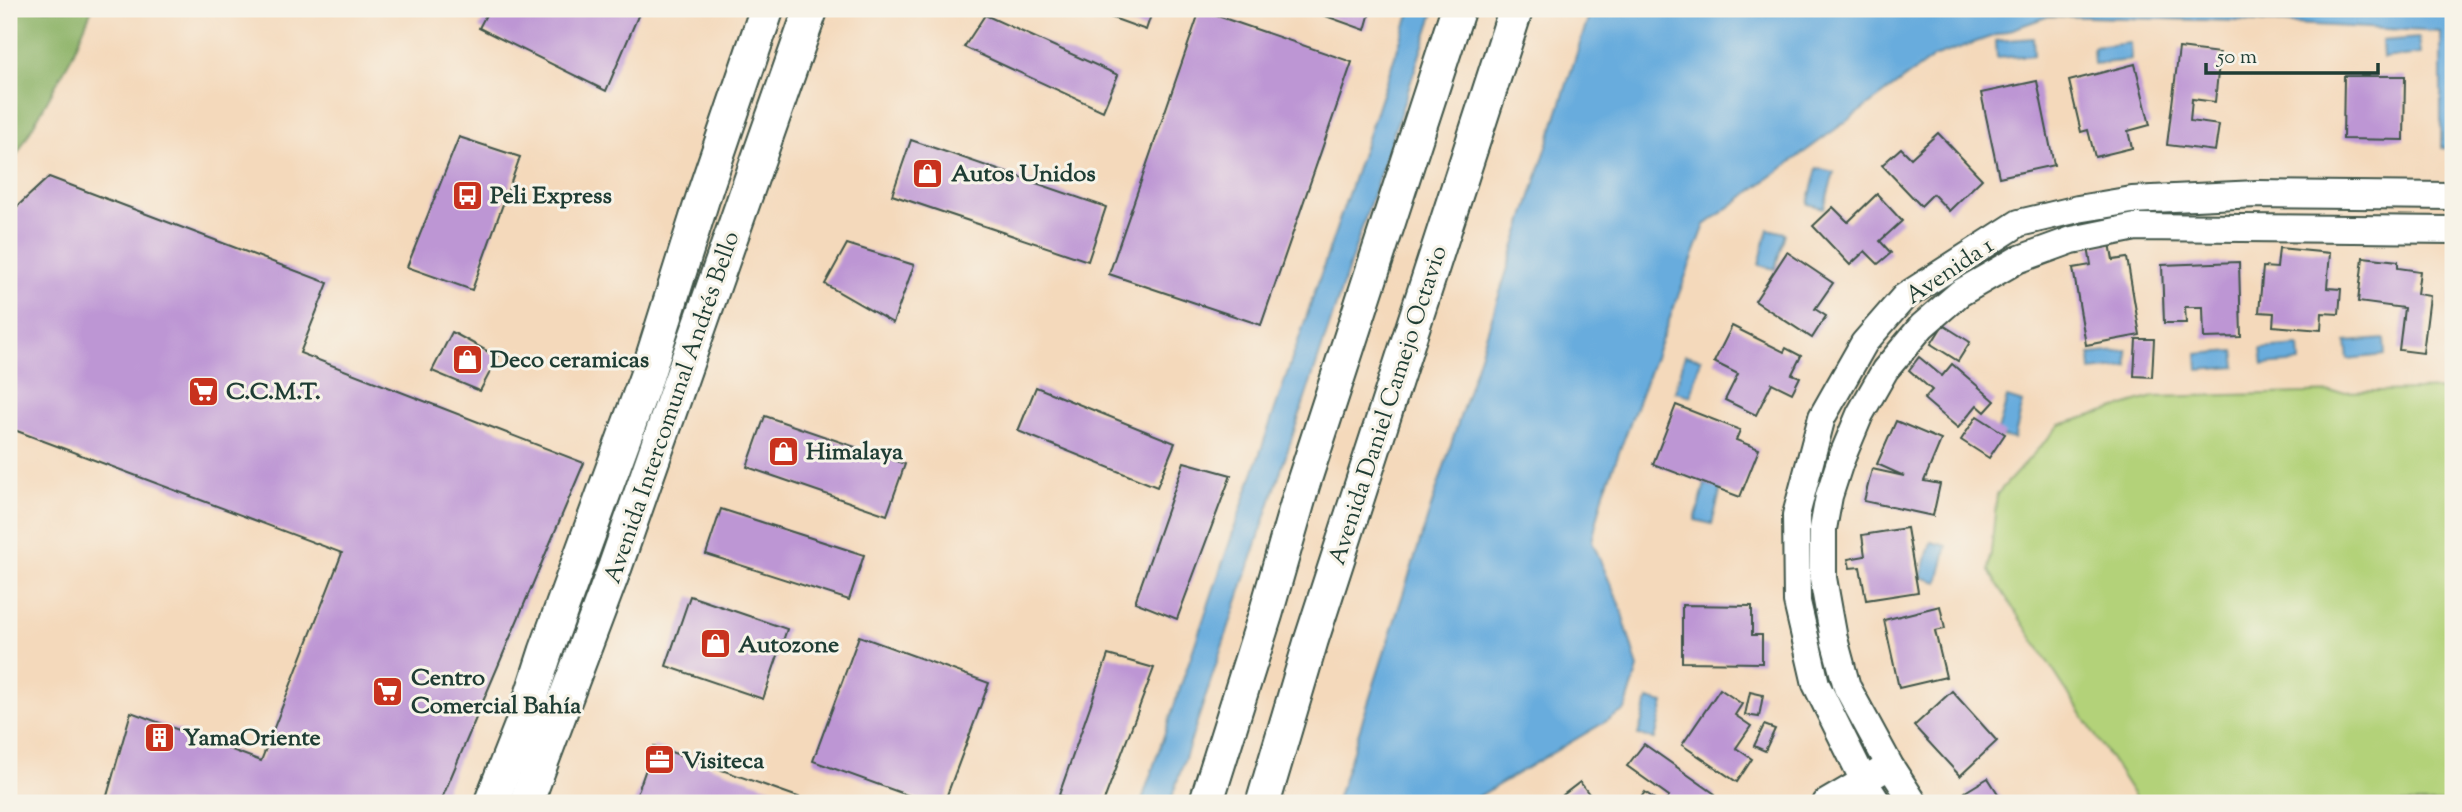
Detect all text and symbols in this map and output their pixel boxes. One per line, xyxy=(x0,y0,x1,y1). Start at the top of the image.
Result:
scale bar xyxy=(2206,32,2378,76)
text: 50 m xyxy=(2216,43,2257,73)
shop icon: Autos Unidos xyxy=(911,156,945,190)
place label: Autos Unidos xyxy=(951,158,1096,192)
bus stop icon: Peli Express xyxy=(450,178,484,212)
place label: Peli Express xyxy=(490,180,612,214)
street label: Avenida Intercomunal Andrés Bello xyxy=(597,227,749,588)
street label: Avenida 1 xyxy=(1899,230,2001,314)
street label: Avenida Daniel Camejo Octavio xyxy=(1321,242,1457,570)
shop icon: Deco ceramicas xyxy=(450,342,484,376)
place label: Deco ceramicas xyxy=(490,344,649,378)
supermarket icon: C.C.M.T. xyxy=(186,374,220,408)
place label: C.C.M.T. xyxy=(226,376,321,410)
shop icon: Himalaya xyxy=(766,434,800,468)
place label: Himalaya xyxy=(806,436,904,470)
shop icon: Autozone xyxy=(698,627,732,661)
place label: Autozone xyxy=(738,629,839,663)
place label: Centro Comercial Bahía xyxy=(411,662,582,724)
supermarket icon: Centro Comercial Bahía xyxy=(371,674,405,708)
building icon: YamaOriente xyxy=(143,720,177,754)
place label: YamaOriente xyxy=(183,722,321,756)
office icon: Visiteca xyxy=(642,743,676,777)
place label: Visiteca xyxy=(682,745,765,779)

